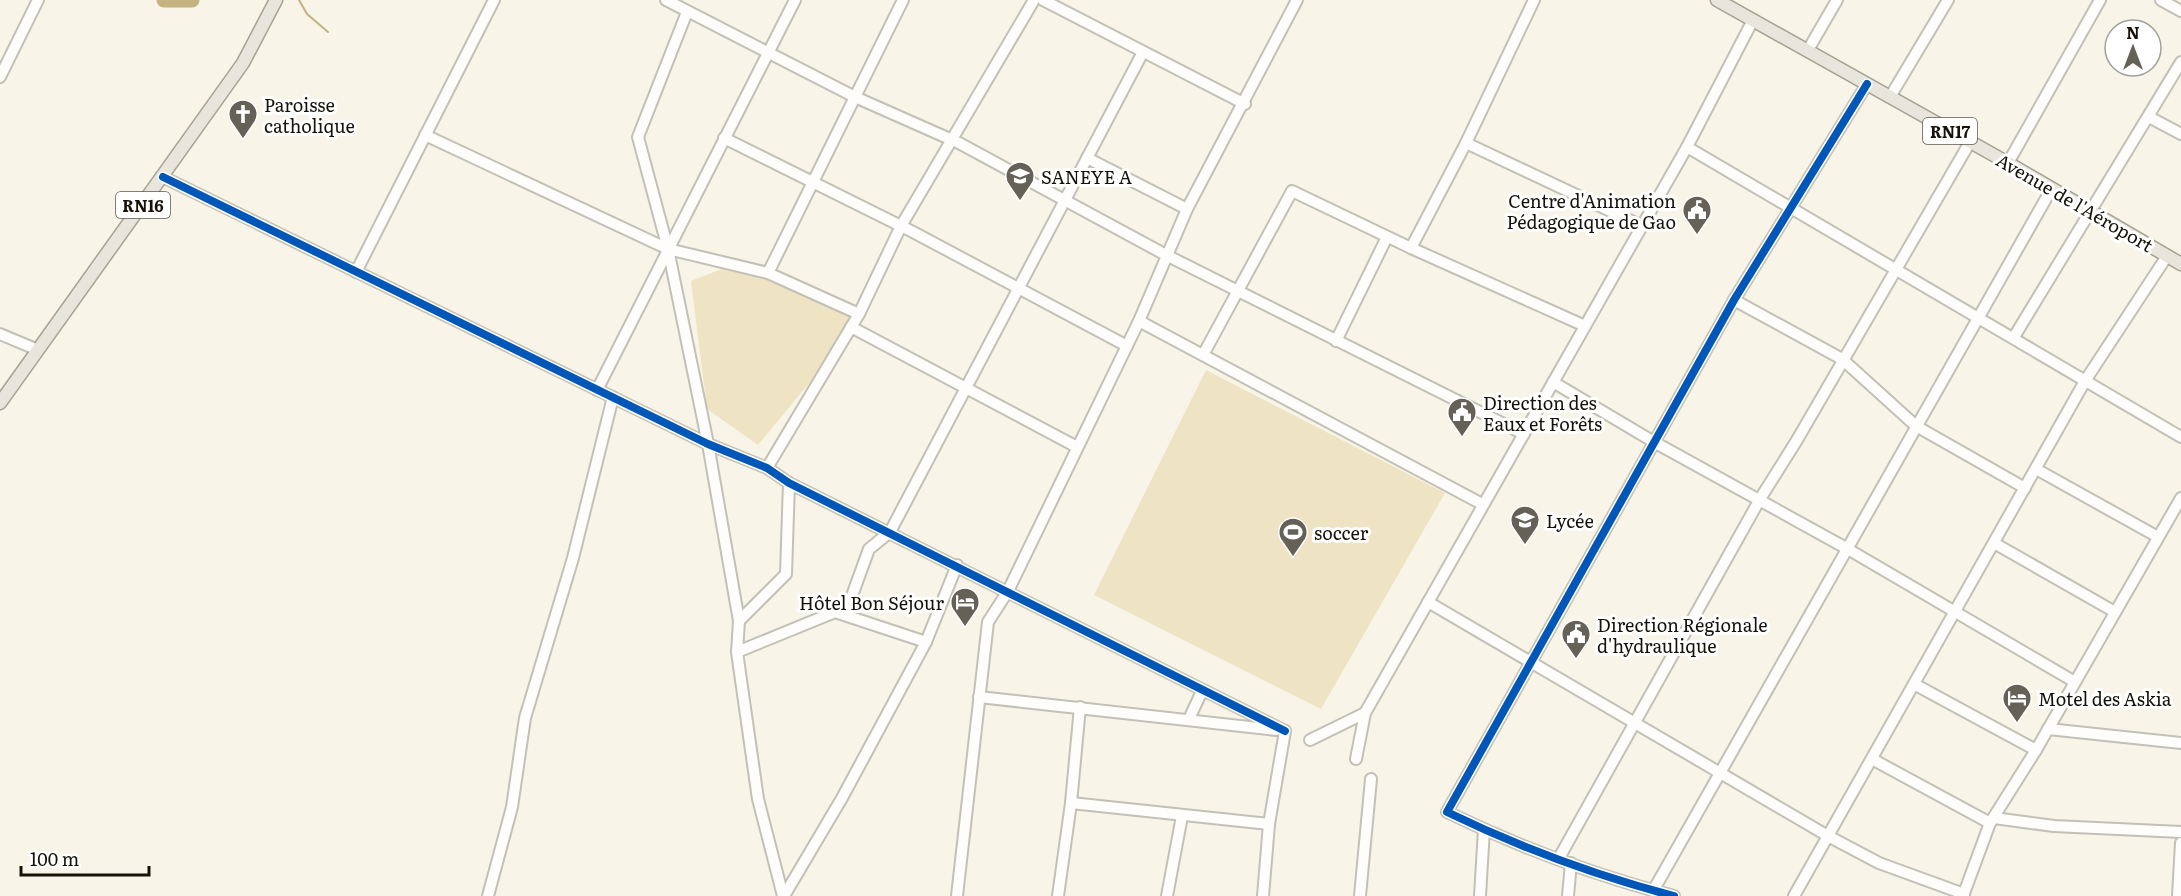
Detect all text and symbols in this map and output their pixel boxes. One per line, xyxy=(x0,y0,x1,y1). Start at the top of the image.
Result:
north arrow xyxy=(2103,18,2163,78)
text: N xyxy=(2126,20,2140,44)
place label: Paroisse catholique xyxy=(264,91,355,139)
church icon: Paroisse catholique xyxy=(227,98,259,140)
road number: RN17 xyxy=(1923,118,1977,144)
street label: Avenue de l'Aéroport xyxy=(1991,146,2159,258)
school or university icon: SANEYE A xyxy=(1004,160,1036,202)
place label: SANEYE A xyxy=(1041,163,1132,190)
place label: Centre d'Animation Pédagogique de Gao xyxy=(1506,187,1676,235)
road number: RN16 xyxy=(116,192,170,218)
public building icon: Centre d'Animation Pédagogique de Gao xyxy=(1681,194,1713,236)
place label: Direction des Eaux et Forêts xyxy=(1483,389,1602,437)
public building icon: Direction des Eaux et Forêts xyxy=(1446,396,1478,438)
school or university icon: Lycée xyxy=(1509,504,1541,546)
place label: Lycée xyxy=(1546,507,1594,534)
sports icon: soccer xyxy=(1277,516,1309,558)
place label: soccer xyxy=(1314,519,1369,546)
hotel icon: Hôtel Bon Séjour xyxy=(949,586,981,628)
place label: Hôtel Bon Séjour xyxy=(799,589,944,616)
place label: Direction Régionale d'hydraulique xyxy=(1597,611,1768,659)
public building icon: Direction Régionale d'hydraulique xyxy=(1560,618,1592,660)
hotel icon: Motel des Askia xyxy=(2001,682,2033,724)
place label: Motel des Askia xyxy=(2038,685,2172,712)
scale bar xyxy=(21,839,148,877)
text: 100 m xyxy=(30,845,79,872)

